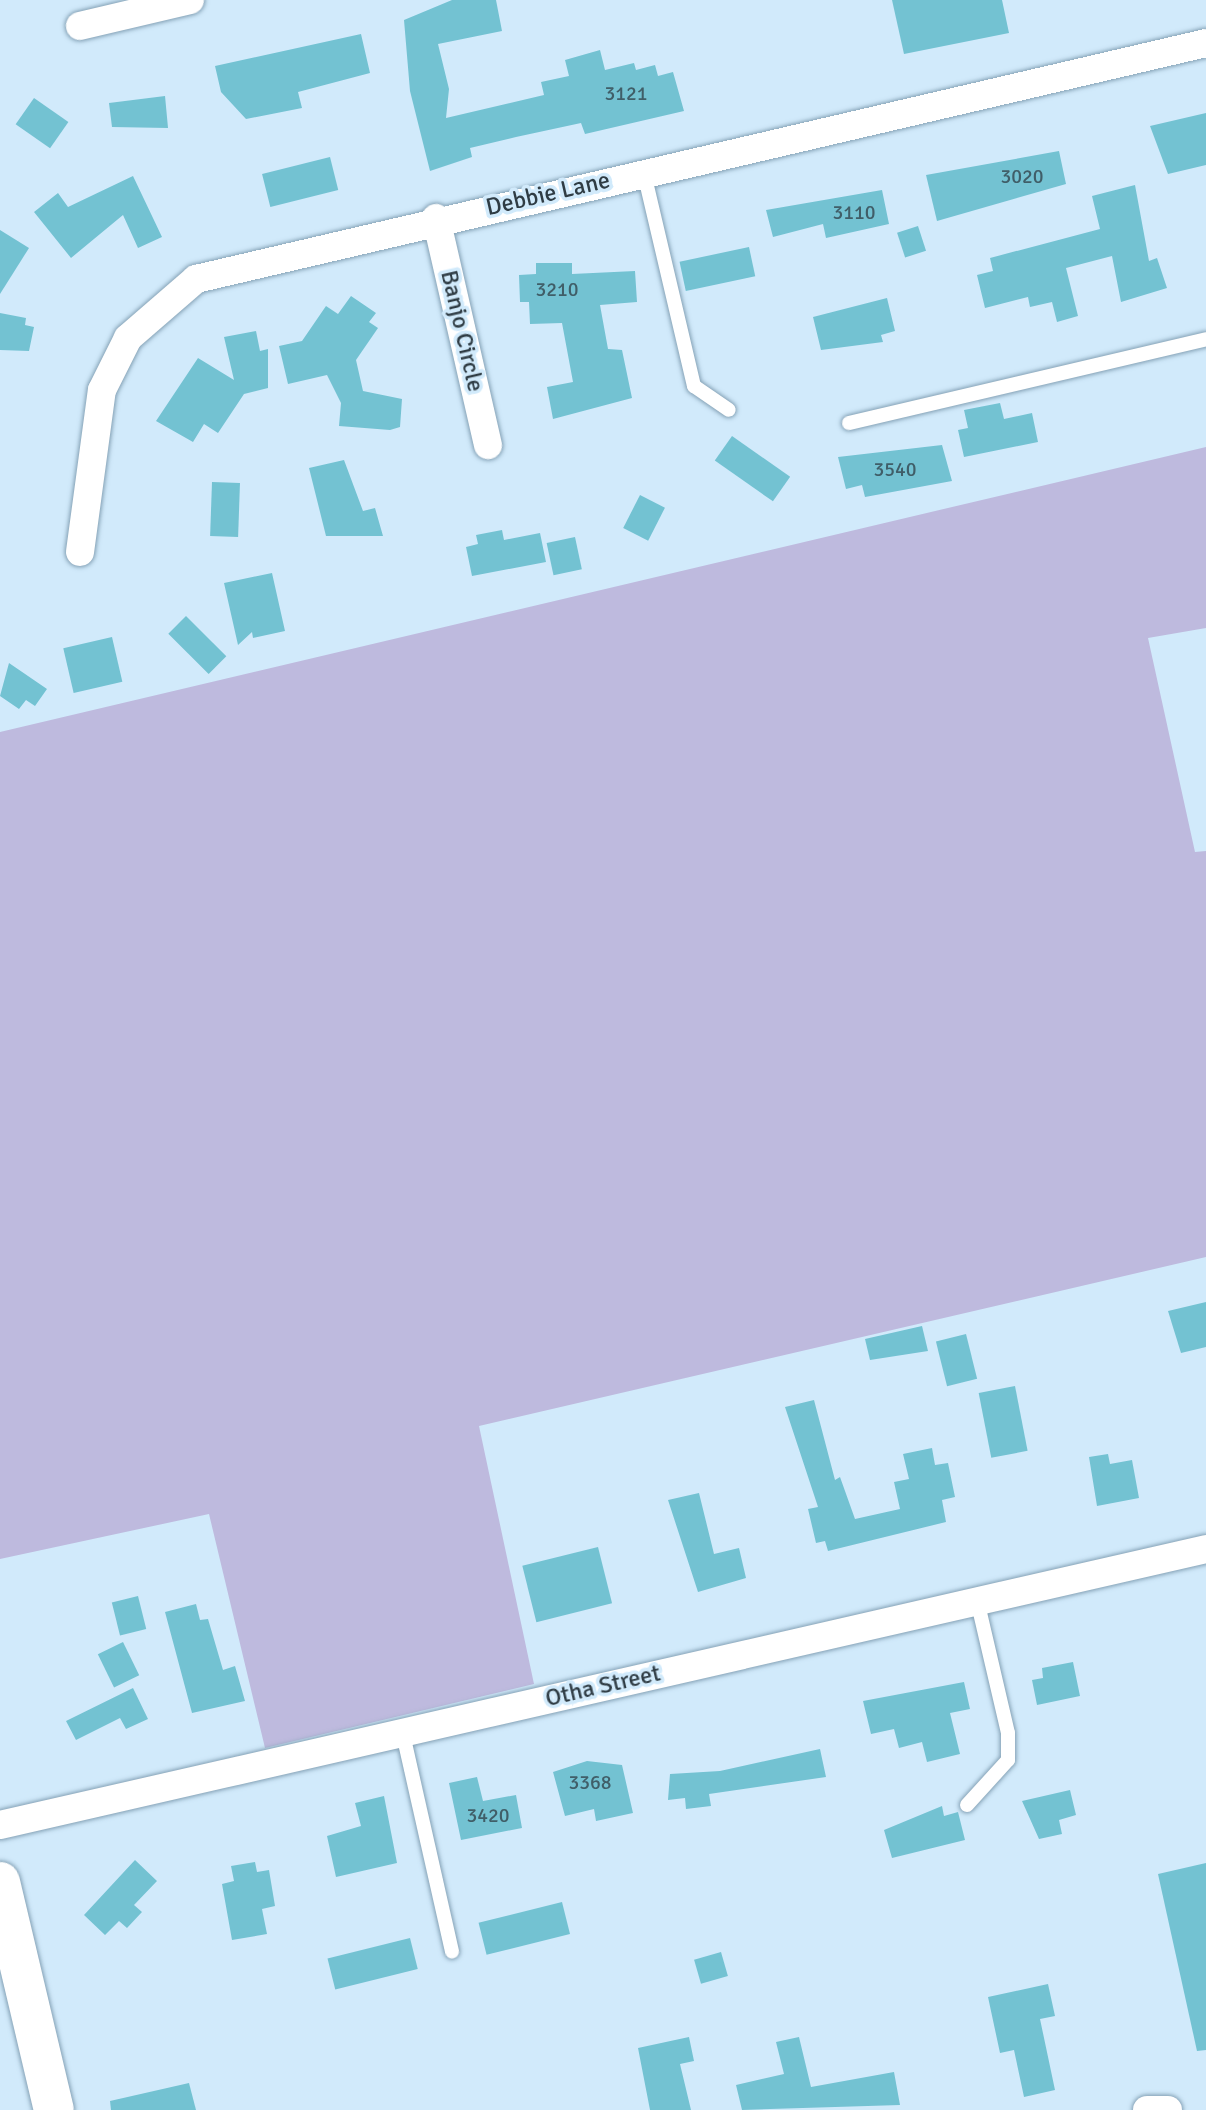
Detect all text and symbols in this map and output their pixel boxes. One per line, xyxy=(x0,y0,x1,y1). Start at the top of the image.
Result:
house number: 3121 xyxy=(604,81,648,105)
house number: 3020 xyxy=(1000,164,1044,188)
street label: Debbie Lane xyxy=(483,166,613,222)
house number: 3110 xyxy=(832,200,876,224)
street label: Banjo Circle xyxy=(434,267,490,395)
house number: 3210 xyxy=(535,277,579,301)
house number: 3540 xyxy=(873,457,917,481)
street label: Otha Street xyxy=(543,1659,663,1713)
house number: 3368 xyxy=(568,1770,612,1794)
house number: 3420 xyxy=(466,1803,510,1827)

